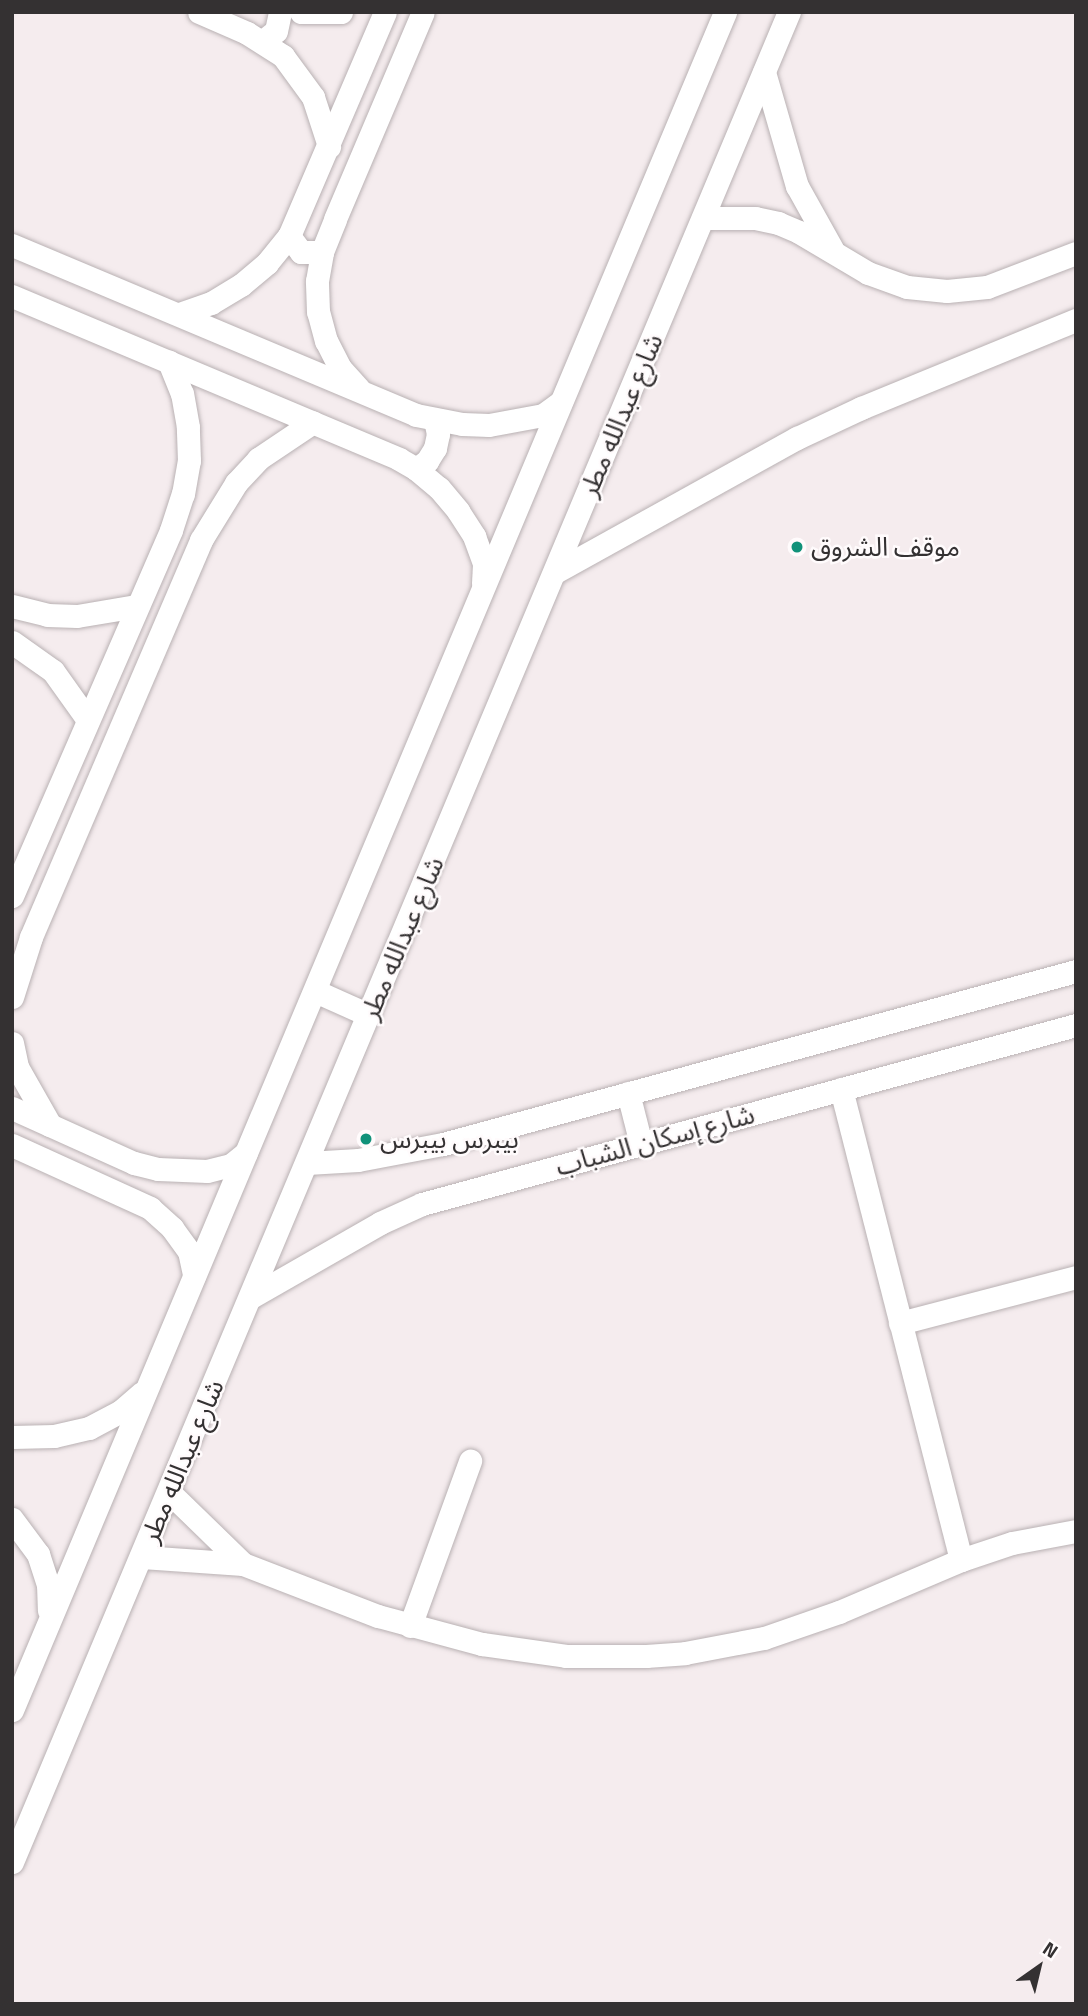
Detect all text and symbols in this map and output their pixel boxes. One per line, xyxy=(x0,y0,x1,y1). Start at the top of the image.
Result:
street label: شارع عبدالله مطر xyxy=(573,329,669,501)
place label: موقف الشروق xyxy=(811,531,960,563)
marker: موقف الشروق xyxy=(789,539,805,555)
street label: شارع عبدالله مطر xyxy=(354,852,450,1024)
street label: شارع إسكان الشباب xyxy=(552,1098,758,1182)
place label: بيبرس بيبرس xyxy=(380,1123,519,1155)
marker: بيبرس بيبرس xyxy=(358,1131,374,1147)
street label: شارع عبدالله مطر xyxy=(134,1375,230,1547)
north arrow xyxy=(1004,1932,1074,2002)
text: N xyxy=(1037,1933,1065,1965)

